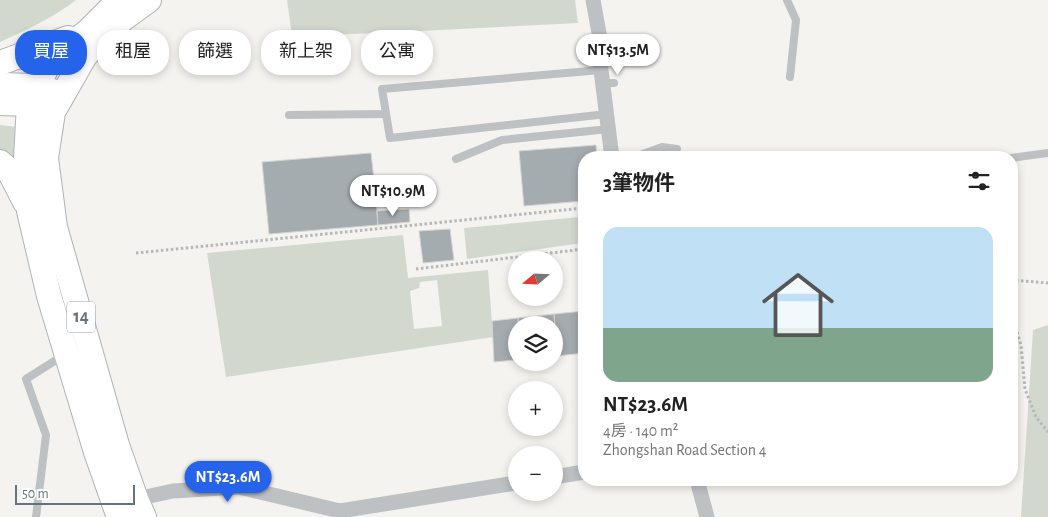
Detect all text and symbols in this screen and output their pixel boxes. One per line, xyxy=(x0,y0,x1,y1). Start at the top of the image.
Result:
chip: 買屋 xyxy=(15,30,87,75)
chip: 租屋 xyxy=(97,30,169,75)
chip: 篩選 xyxy=(179,30,251,75)
chip: 新上架 xyxy=(261,30,351,75)
chip: 公寓 xyxy=(361,30,433,75)
pin: NT$13.5M xyxy=(566,34,670,76)
text: NT$13.5M xyxy=(587,42,649,58)
icon: filters xyxy=(965,167,993,195)
text: 3筆物件 xyxy=(603,173,675,194)
pin: NT$10.9M xyxy=(341,174,445,217)
text: NT$10.9M xyxy=(361,183,425,199)
north arrow xyxy=(508,251,562,306)
map controls xyxy=(508,251,563,501)
icon: home xyxy=(753,260,843,350)
road number: 14 xyxy=(67,302,95,332)
button: layers xyxy=(508,316,563,371)
button: + xyxy=(508,381,563,436)
text: NT$23.6M xyxy=(603,394,688,415)
text: 4房 · 140 m² xyxy=(603,423,678,439)
text: Zhongshan Road Section 4 xyxy=(603,442,766,458)
button: − xyxy=(508,446,563,501)
pin: NT$23.6M xyxy=(176,460,280,503)
text: NT$23.6M xyxy=(196,469,260,485)
scale bar xyxy=(15,482,135,505)
text: 50 m xyxy=(22,487,49,501)

